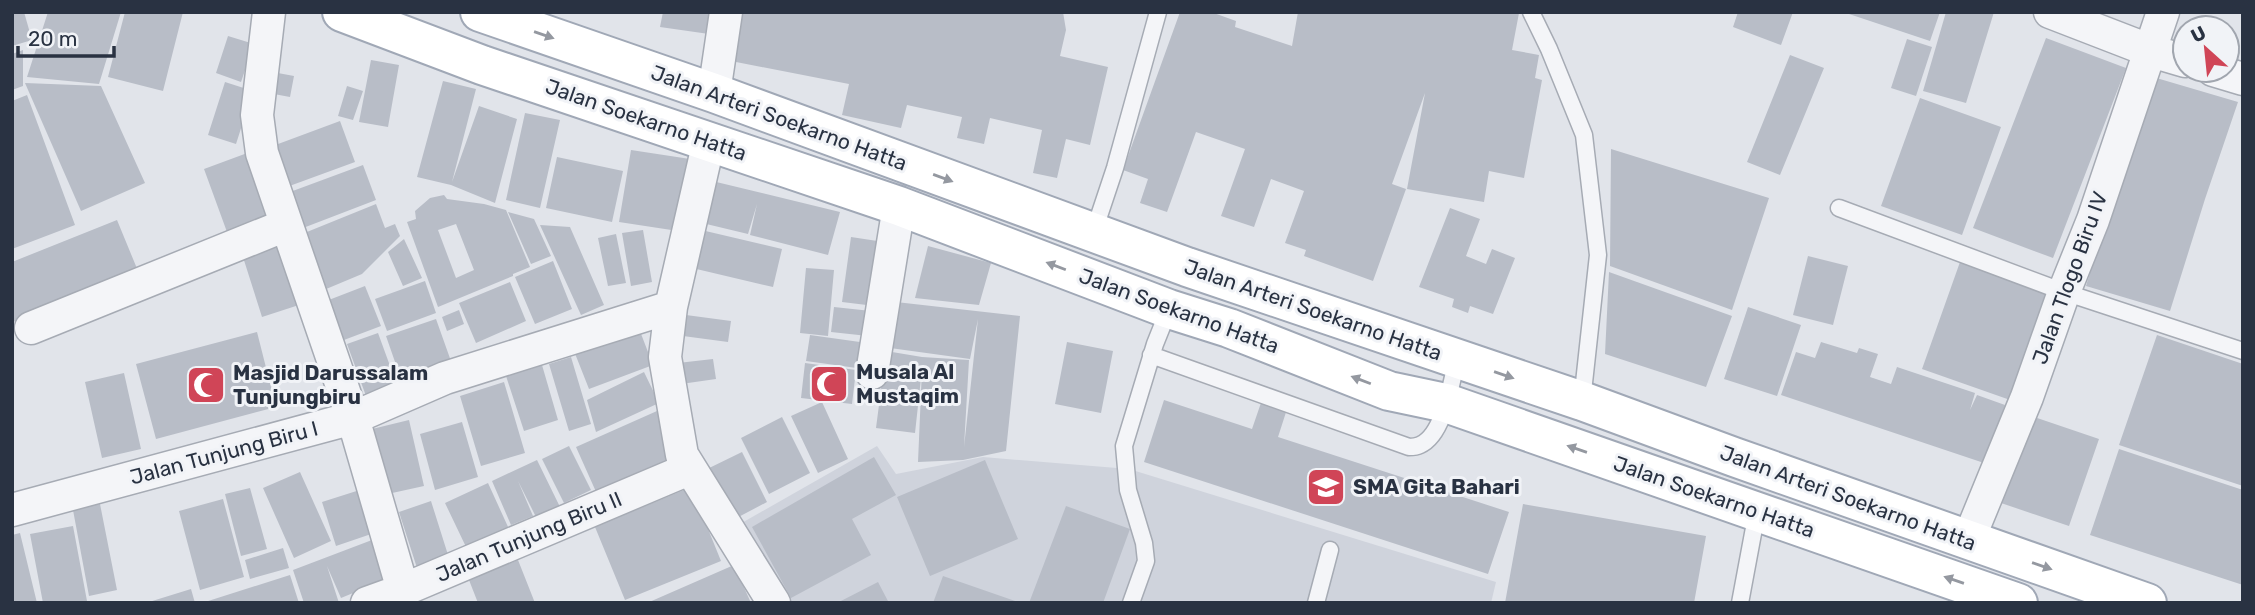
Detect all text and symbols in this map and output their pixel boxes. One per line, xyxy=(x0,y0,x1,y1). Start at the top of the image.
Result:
scale bar xyxy=(18,14,114,58)
north arrow xyxy=(2171,14,2241,84)
text: U xyxy=(2187,21,2210,48)
text: 20 m xyxy=(28,26,77,51)
one-way arrow xyxy=(534,30,555,41)
street label: Jalan Arteri Soekarno Hatta xyxy=(648,60,911,176)
street label: Jalan Soekarno Hatta xyxy=(542,73,750,166)
one-way arrow xyxy=(932,173,953,184)
street label: Jalan Tlogo Biru IV xyxy=(2027,188,2112,368)
street label: Jalan Arteri Soekarno Hatta xyxy=(1181,254,1445,365)
one-way arrow xyxy=(1045,260,1066,271)
street label: Jalan Soekarno Hatta xyxy=(1076,263,1283,358)
place label: Musala Al Mustaqim xyxy=(856,359,959,408)
place label: Masjid Darussalam Tunjungbiru xyxy=(233,360,428,409)
mosque icon: Musala Al Mustaqim xyxy=(808,363,850,405)
mosque icon: Masjid Darussalam Tunjungbiru xyxy=(185,364,227,406)
one-way arrow xyxy=(1494,370,1515,381)
one-way arrow xyxy=(1350,374,1371,385)
street label: Jalan Tunjung Biru I xyxy=(127,415,321,490)
street label: Jalan Arteri Soekarno Hatta xyxy=(1717,440,1980,556)
one-way arrow xyxy=(1567,443,1588,454)
street label: Jalan Soekarno Hatta xyxy=(1610,450,1818,543)
school or university icon: SMA Gita Bahari xyxy=(1305,466,1347,508)
place label: SMA Gita Bahari xyxy=(1353,474,1520,499)
street label: Jalan Tunjung Biru II xyxy=(432,486,625,587)
one-way arrow xyxy=(2031,561,2052,572)
one-way arrow xyxy=(1943,574,1964,585)

